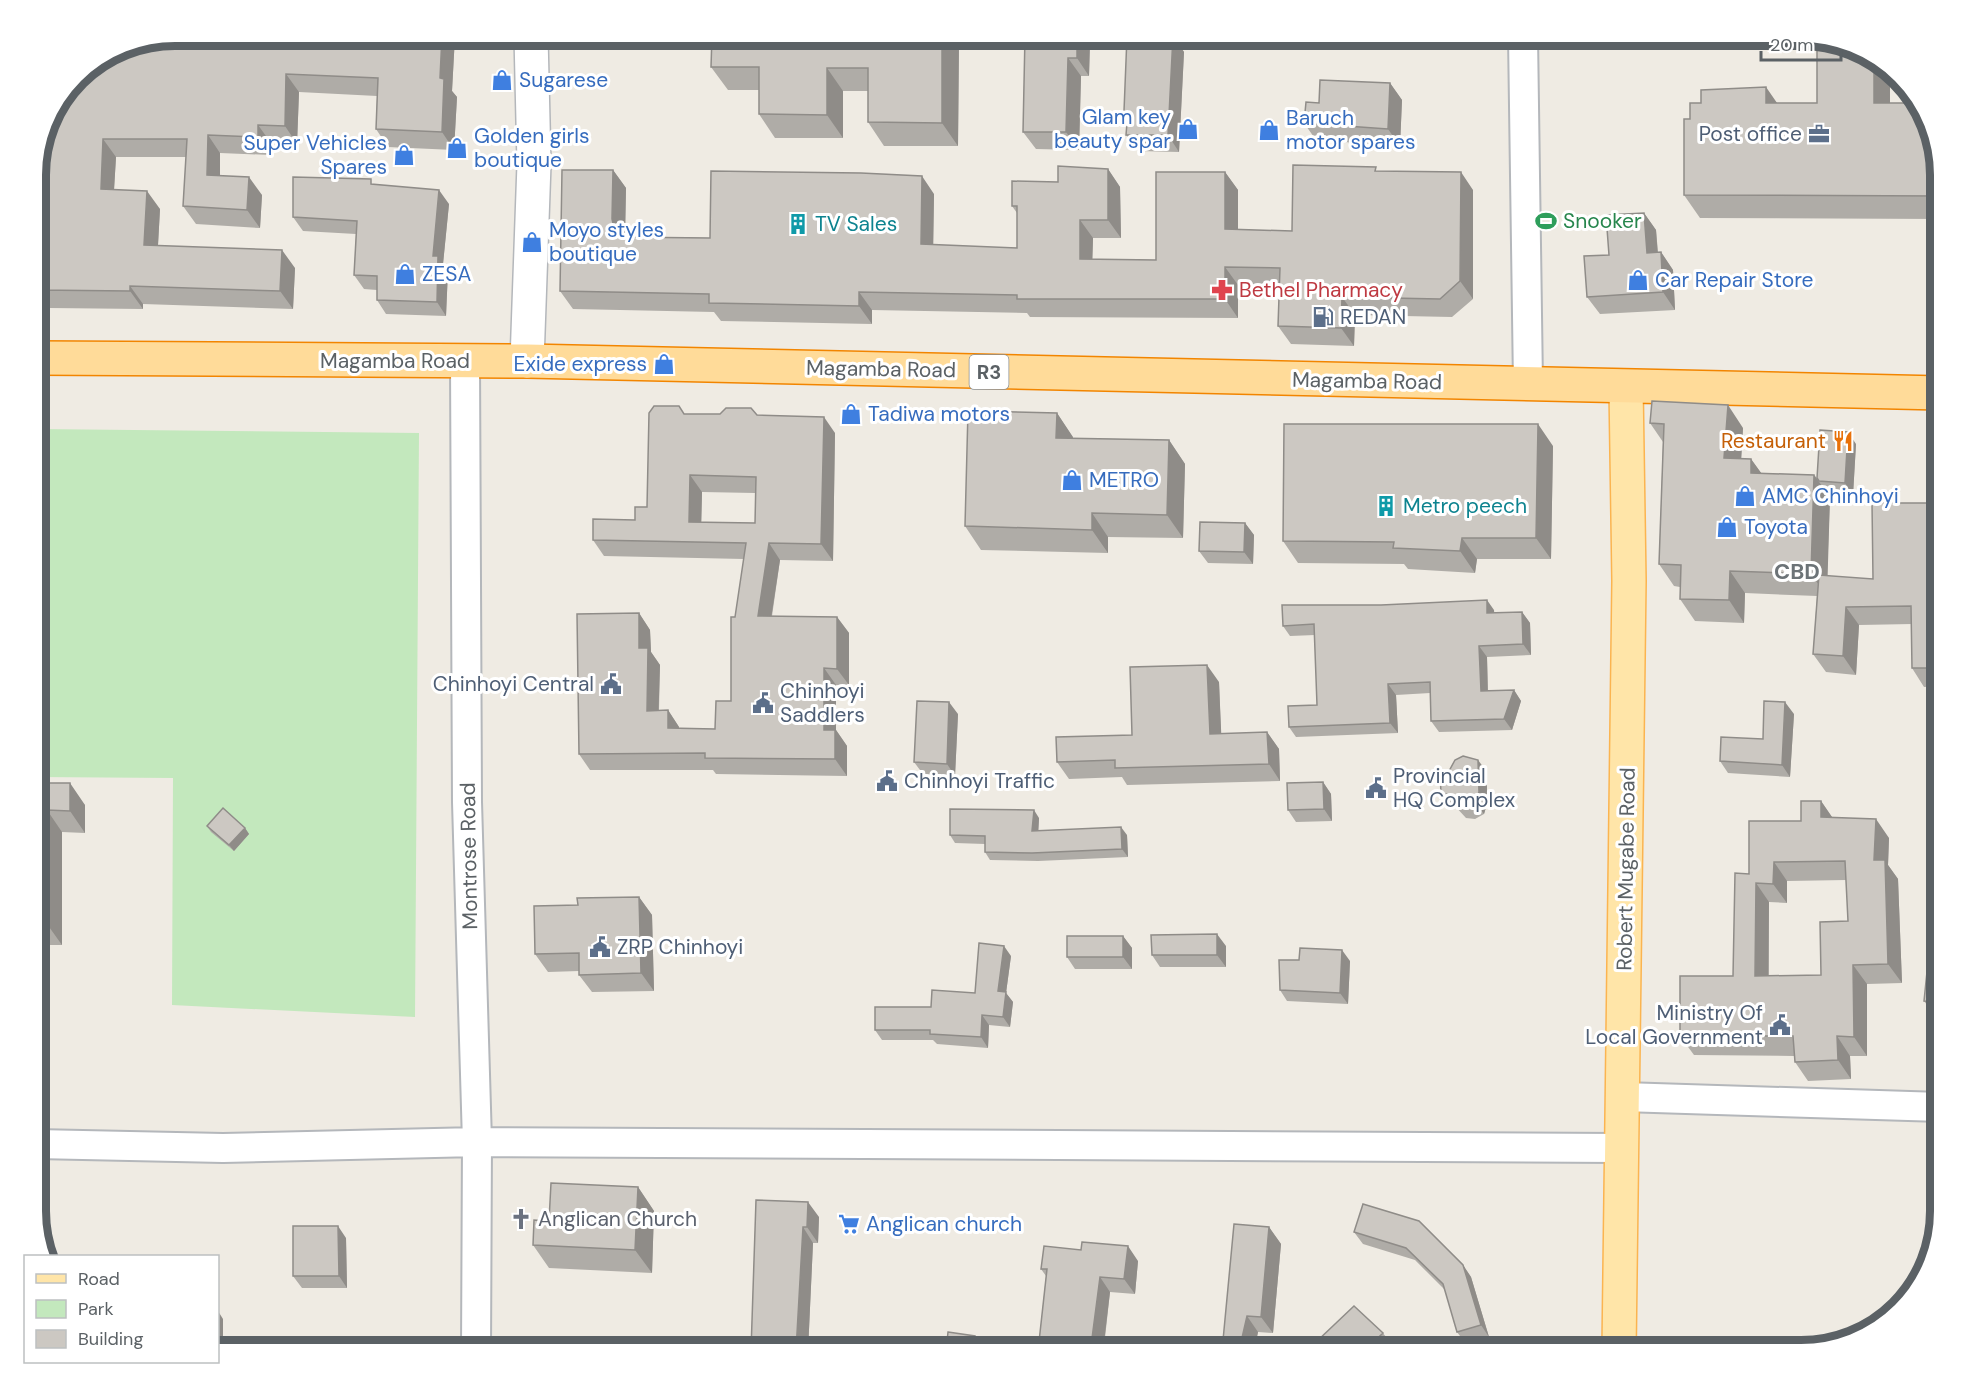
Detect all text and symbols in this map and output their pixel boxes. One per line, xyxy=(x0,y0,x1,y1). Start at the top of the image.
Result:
scale bar xyxy=(1761,24,1840,62)
text: 20 m xyxy=(1770,33,1813,57)
place label: Sugarese xyxy=(519,66,608,94)
shop icon: Sugarese xyxy=(490,68,514,92)
place label: Glam key beauty spar xyxy=(1054,103,1171,155)
place label: Baruch motor spares xyxy=(1286,104,1415,156)
shop icon: Glam key beauty spar xyxy=(1176,117,1200,141)
shop icon: Baruch motor spares xyxy=(1257,118,1281,142)
place label: Post office xyxy=(1699,120,1802,148)
place label: Golden girls boutique xyxy=(474,122,590,174)
office icon: Post office xyxy=(1807,122,1831,146)
place label: Super Vehicles Spares xyxy=(243,129,387,181)
shop icon: Golden girls boutique xyxy=(445,136,469,160)
shop icon: Super Vehicles Spares xyxy=(392,143,416,167)
place label: Snooker xyxy=(1563,207,1642,235)
sports icon: Snooker xyxy=(1534,209,1558,233)
place label: TV Sales xyxy=(815,210,897,238)
building icon: TV Sales xyxy=(786,212,810,236)
place label: Moyo styles boutique xyxy=(549,216,664,268)
shop icon: Moyo styles boutique xyxy=(520,230,544,254)
place label: ZESA xyxy=(422,260,471,288)
shop icon: ZESA xyxy=(393,262,417,286)
place label: Car Repair Store xyxy=(1655,266,1814,294)
shop icon: Car Repair Store xyxy=(1626,268,1650,292)
place label: Bethel Pharmacy xyxy=(1239,276,1403,304)
pharmacy icon: Bethel Pharmacy xyxy=(1210,278,1234,302)
place label: REDAN xyxy=(1340,303,1406,331)
fuel station icon: REDAN xyxy=(1311,305,1335,329)
street label: Magamba Road xyxy=(320,347,470,375)
place label: Exide express xyxy=(514,350,647,378)
shop icon: Exide express xyxy=(652,352,676,376)
street label: Magamba Road xyxy=(806,354,956,384)
road number: R3 xyxy=(970,355,1008,389)
street label: Magamba Road xyxy=(1292,366,1442,396)
place label: Tadiwa motors xyxy=(868,400,1010,428)
shop icon: Tadiwa motors xyxy=(839,402,863,426)
place label: Restaurant xyxy=(1721,427,1826,455)
restaurant icon: Restaurant xyxy=(1831,429,1855,453)
place label: METRO xyxy=(1089,466,1159,494)
shop icon: METRO xyxy=(1060,468,1084,492)
place label: AMC Chinhoyi xyxy=(1762,482,1899,510)
shop icon: AMC Chinhoyi xyxy=(1733,484,1757,508)
place label: Metro peech xyxy=(1403,492,1527,520)
building icon: Metro peech xyxy=(1374,494,1398,518)
place label: Toyota xyxy=(1744,513,1808,541)
shop icon: Toyota xyxy=(1715,515,1739,539)
district label: CBD xyxy=(1774,557,1820,586)
place label: Chinhoyi Central xyxy=(433,670,594,698)
public building icon: Chinhoyi Central xyxy=(599,672,623,696)
place label: Chinhoyi Saddlers xyxy=(780,677,865,729)
public building icon: Chinhoyi Saddlers xyxy=(751,691,775,715)
place label: Provincial HQ Complex xyxy=(1393,762,1515,814)
place label: Chinhoyi Traffic xyxy=(904,767,1055,795)
street label: Robert Mugabe Road xyxy=(1610,767,1642,971)
public building icon: Chinhoyi Traffic xyxy=(875,769,899,793)
public building icon: Provincial HQ Complex xyxy=(1364,776,1388,800)
street label: Montrose Road xyxy=(454,782,484,930)
place label: ZRP Chinhoyi xyxy=(617,933,743,961)
public building icon: ZRP Chinhoyi xyxy=(588,935,612,959)
place label: Ministry Of Local Government xyxy=(1585,999,1763,1051)
public building icon: Ministry Of Local Government xyxy=(1768,1013,1792,1037)
place label: Anglican Church xyxy=(538,1205,697,1233)
church icon: Anglican Church xyxy=(509,1207,533,1231)
place label: Anglican church xyxy=(866,1210,1022,1238)
supermarket icon: Anglican church xyxy=(837,1212,861,1236)
legend xyxy=(24,1255,219,1363)
text: Road xyxy=(78,1267,120,1291)
text: Park xyxy=(78,1297,114,1321)
text: Building xyxy=(78,1327,143,1351)

